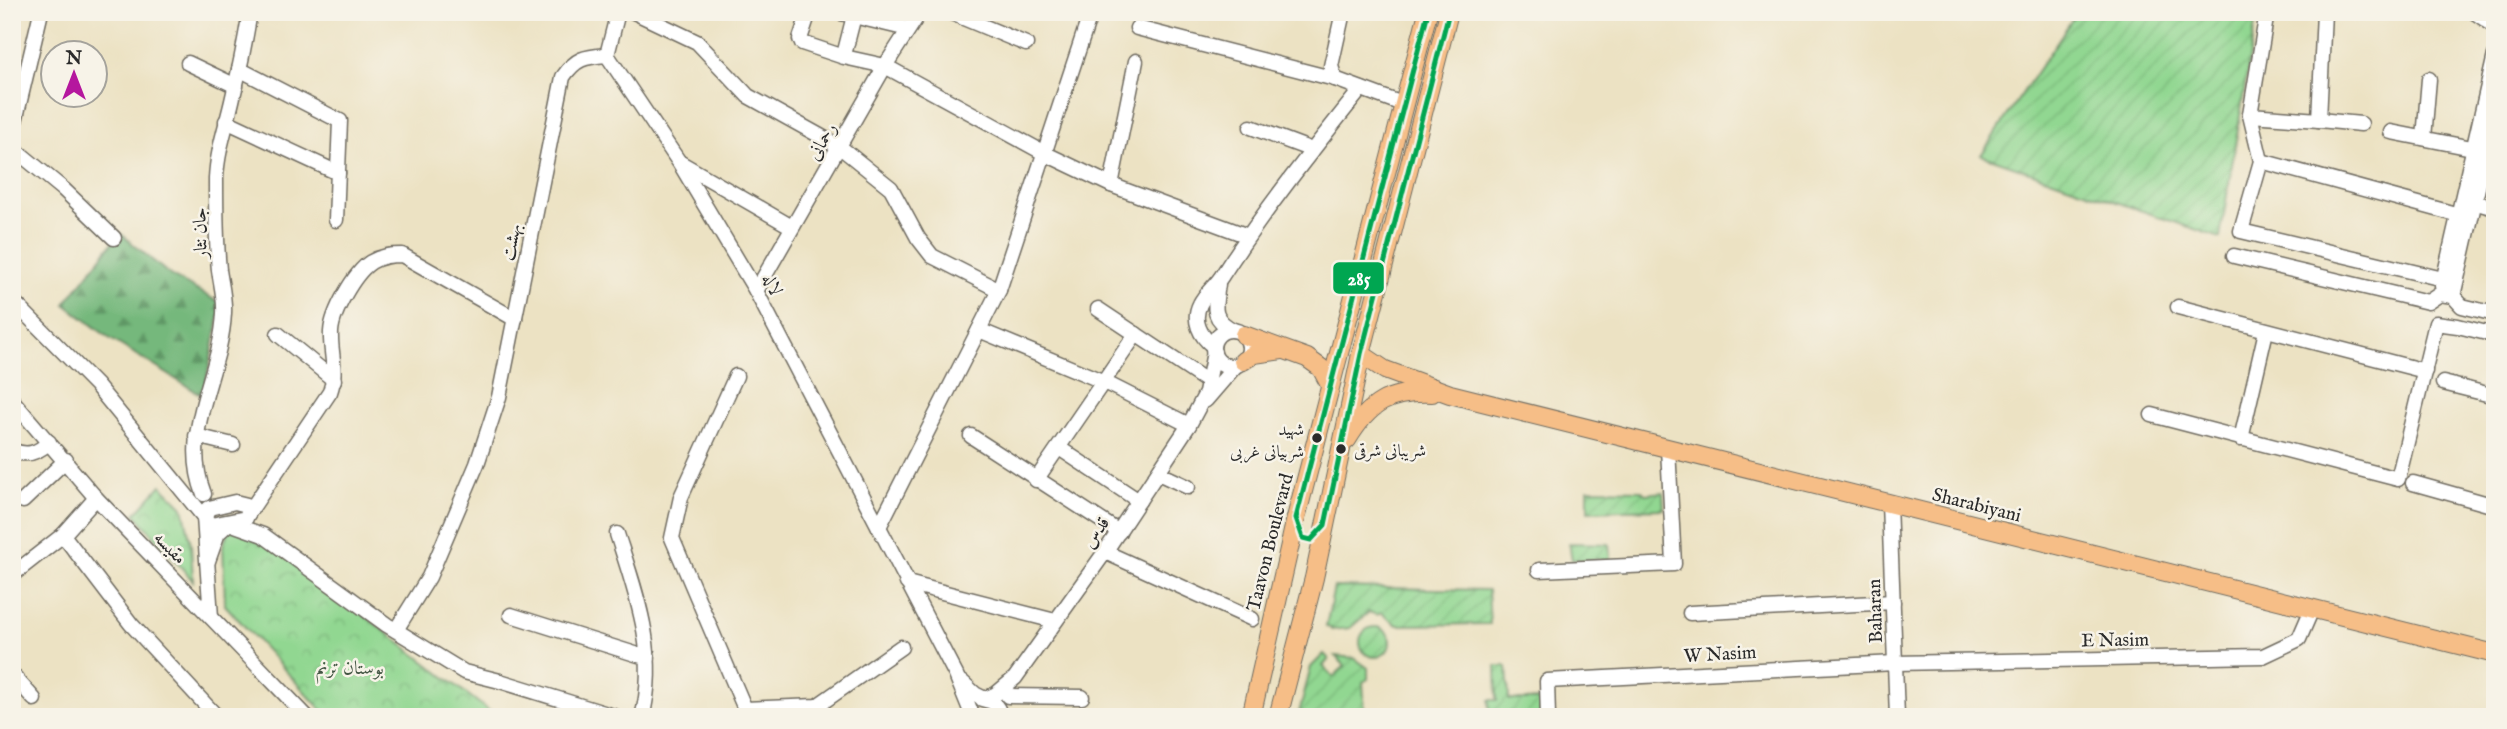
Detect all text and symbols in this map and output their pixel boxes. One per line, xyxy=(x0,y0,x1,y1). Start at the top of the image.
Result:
north arrow xyxy=(38,38,108,108)
text: N xyxy=(65,47,83,71)
street label: رحمانی xyxy=(802,119,843,165)
street label: جان نثار xyxy=(188,207,214,261)
street label: بهشت xyxy=(497,222,527,263)
line badge: 285 xyxy=(1332,261,1385,295)
text: 285 xyxy=(1347,268,1371,292)
street label: لاله xyxy=(755,269,787,301)
place label: شهید شربیانی غربی xyxy=(1230,420,1304,464)
marker: شهید شربیانی غربی xyxy=(1310,431,1324,445)
place label: شریبانی شرقی xyxy=(1354,441,1426,462)
marker: شریبانی شرقی xyxy=(1334,442,1348,456)
street label: Taavon Boulevard xyxy=(1242,470,1300,614)
street label: Sharabiyani xyxy=(1929,483,2024,529)
street label: قدس xyxy=(1077,513,1116,554)
street label: مقیسه xyxy=(148,527,191,570)
street label: Baharan xyxy=(1863,578,1889,644)
street label: E Nasim xyxy=(2081,628,2149,654)
street label: W Nasim xyxy=(1683,641,1757,669)
park label: بوستان ترنم xyxy=(316,657,384,684)

